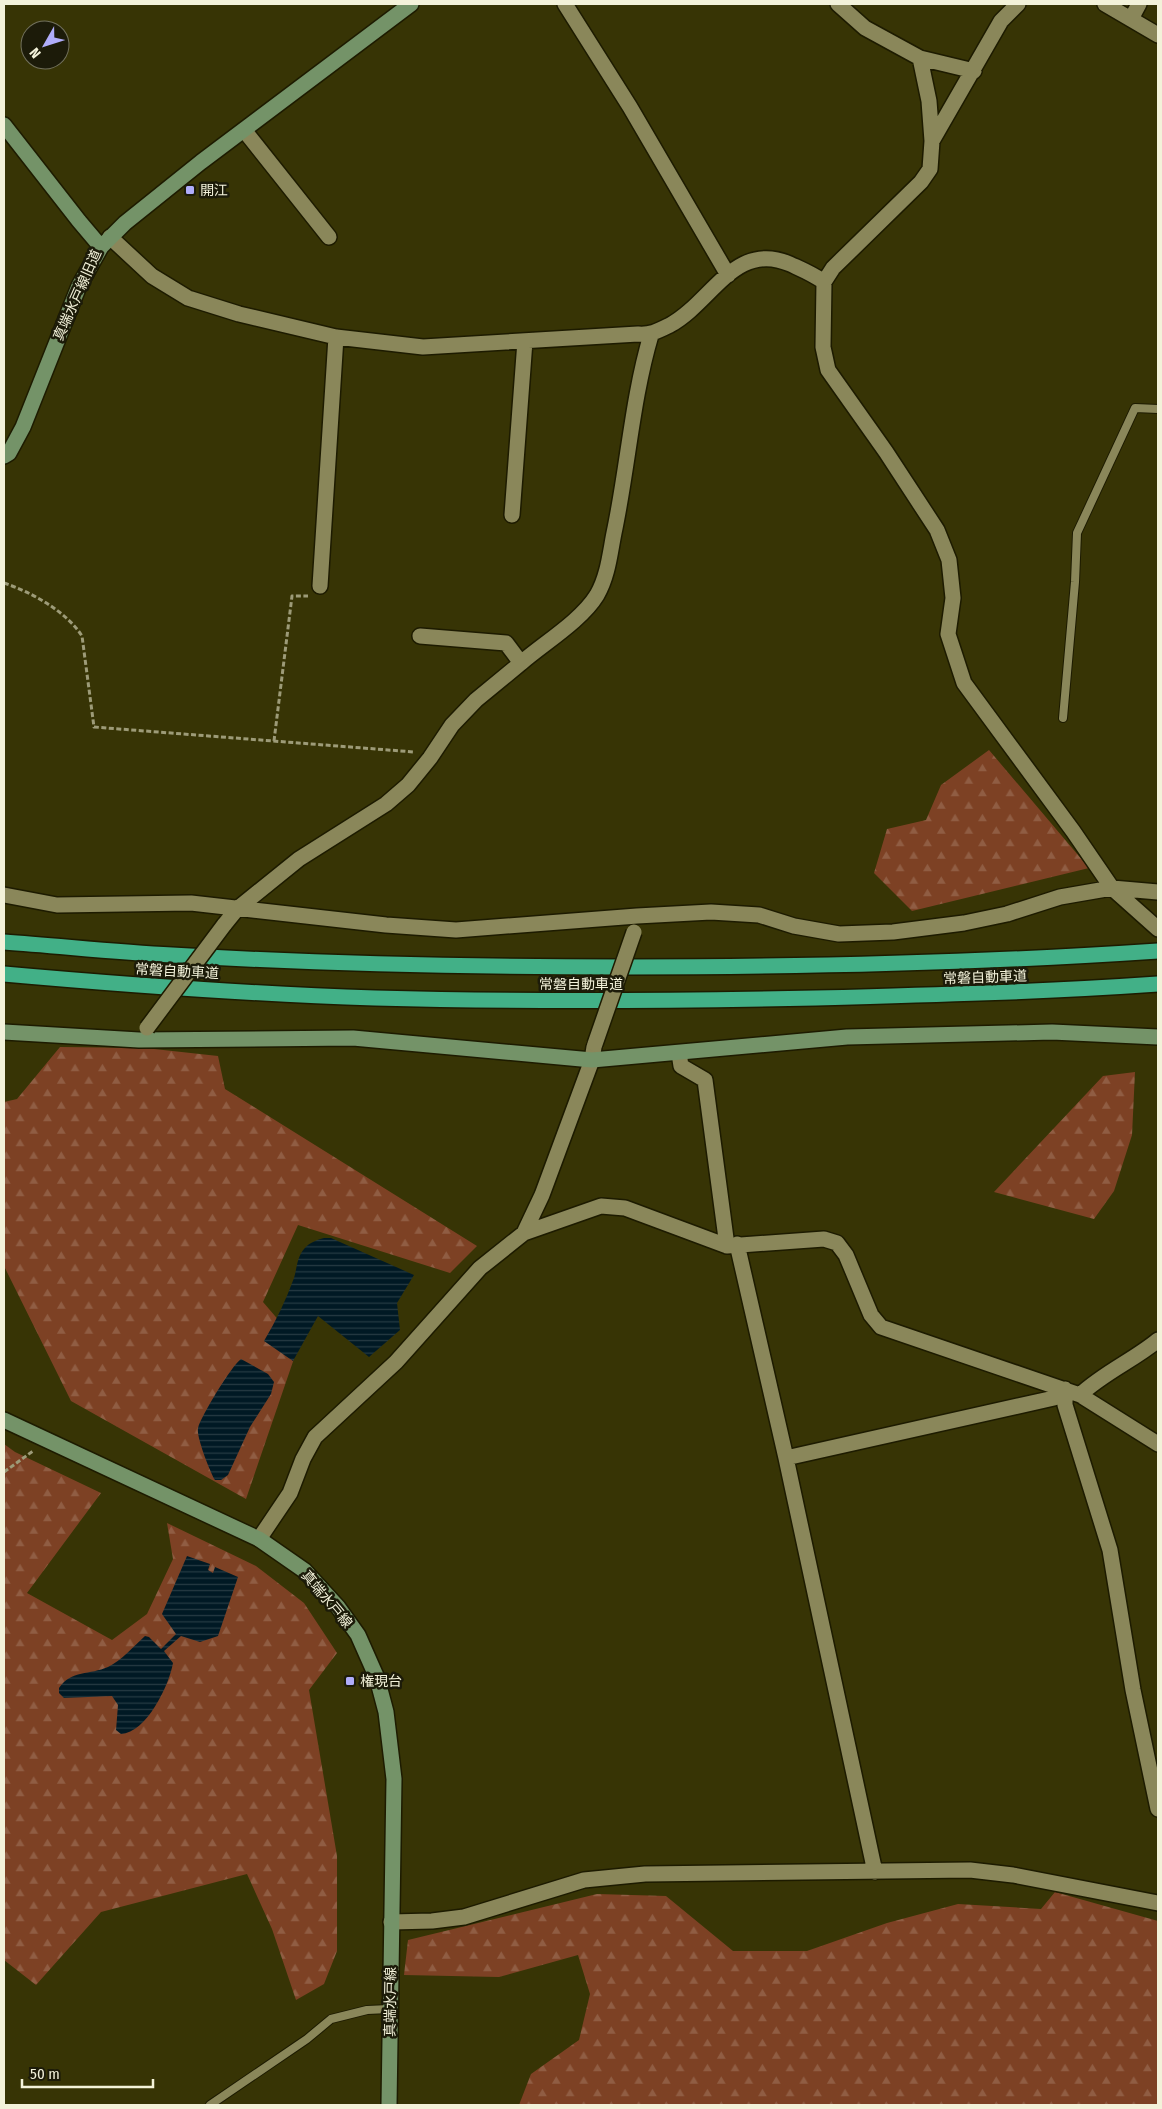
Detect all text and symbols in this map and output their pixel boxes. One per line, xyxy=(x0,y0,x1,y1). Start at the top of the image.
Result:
north arrow xyxy=(20,20,70,70)
text: N xyxy=(26,44,45,61)
place label: 開江 xyxy=(200,182,228,199)
marker: 開江 xyxy=(184,184,196,196)
street label: 真端水戸線旧道 xyxy=(50,247,105,343)
street label: 常磐自動車道 xyxy=(135,961,219,982)
street label: 常磐自動車道 xyxy=(943,968,1027,987)
street label: 常磐自動車道 xyxy=(539,976,623,993)
street label: 真端水戸線 xyxy=(298,1567,356,1632)
place label: 権現台 xyxy=(360,1673,402,1690)
marker: 権現台 xyxy=(344,1675,356,1687)
street label: 真端水戸線 xyxy=(381,1967,400,2037)
scale bar xyxy=(22,2056,154,2088)
text: 50 m xyxy=(30,2065,60,2083)

